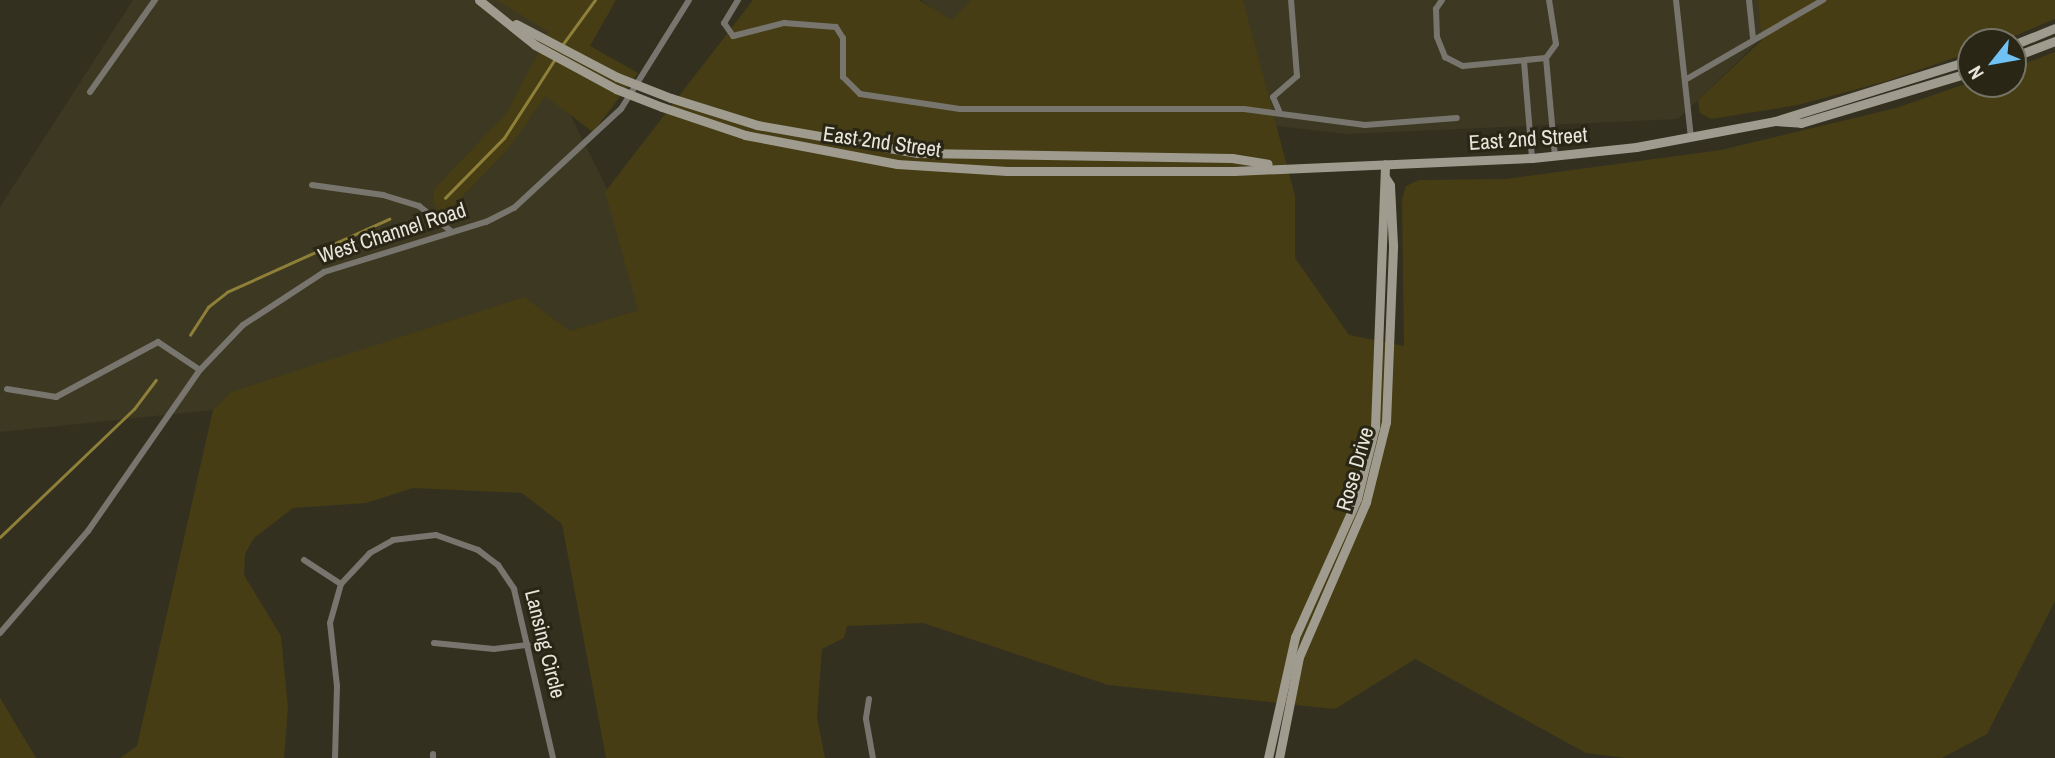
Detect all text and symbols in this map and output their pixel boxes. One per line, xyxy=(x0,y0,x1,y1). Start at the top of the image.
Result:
north arrow xyxy=(1957,28,2027,98)
text: N xyxy=(1962,61,1990,84)
street label: East 2nd Street xyxy=(821,121,943,163)
street label: East 2nd Street xyxy=(1468,122,1588,156)
street label: West Channel Road xyxy=(315,197,469,269)
street label: Rose Drive xyxy=(1331,424,1379,514)
street label: Lansing Circle xyxy=(519,587,571,701)

